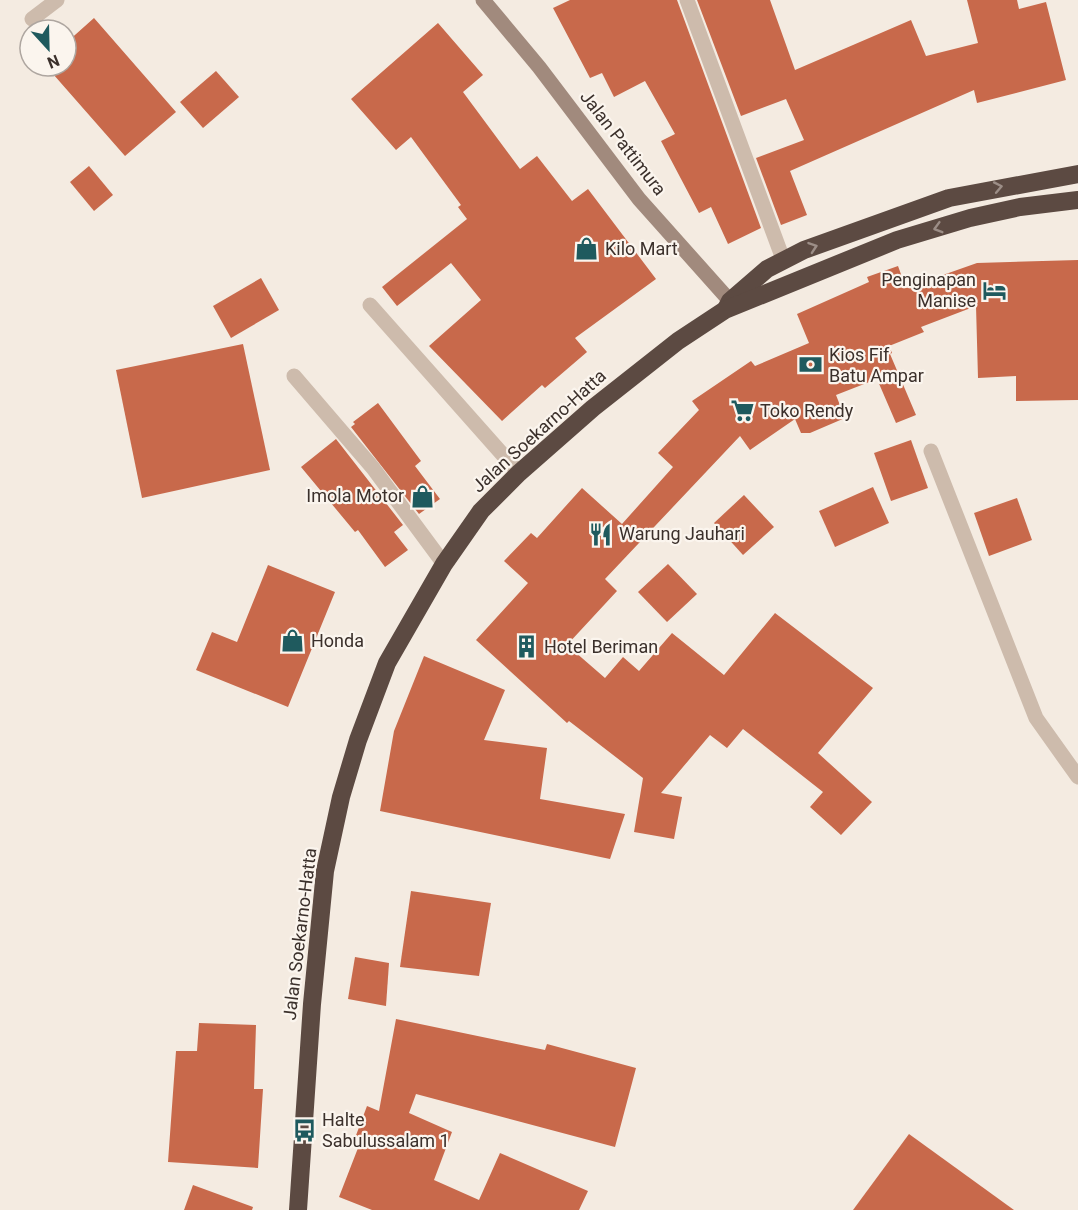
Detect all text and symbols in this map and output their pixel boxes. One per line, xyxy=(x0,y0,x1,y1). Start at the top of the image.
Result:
north arrow xyxy=(18,18,78,78)
text: N xyxy=(45,51,62,72)
street label: Jalan Pattimura xyxy=(576,86,671,199)
one-way arrow xyxy=(993,181,1003,194)
one-way arrow xyxy=(934,221,944,233)
shop icon: Kilo Mart xyxy=(574,236,600,262)
place label: Kilo Mart xyxy=(605,238,678,259)
one-way arrow xyxy=(807,242,818,254)
place label: Penginapan Manise xyxy=(881,269,976,311)
hotel icon: Penginapan Manise xyxy=(981,277,1007,303)
place label: Kios Fif Batu Ampar xyxy=(829,344,924,386)
bank icon: Kios Fif Batu Ampar xyxy=(798,352,824,378)
street label: Jalan Soekarno-Hatta xyxy=(467,365,610,496)
supermarket icon: Toko Rendy xyxy=(729,398,755,424)
place label: Toko Rendy xyxy=(760,400,854,421)
shop icon: Imola Motor xyxy=(409,483,435,509)
place label: Imola Motor xyxy=(306,485,404,506)
restaurant icon: Warung Jauhari xyxy=(588,521,614,547)
place label: Warung Jauhari xyxy=(619,523,745,544)
shop icon: Honda xyxy=(280,628,306,654)
place label: Honda xyxy=(311,630,364,651)
building icon: Hotel Beriman xyxy=(513,634,539,660)
place label: Hotel Beriman xyxy=(544,636,658,657)
street label: Jalan Soekarno-Hatta xyxy=(279,847,320,1021)
place label: Halte Sabulussalam 1 xyxy=(322,1109,450,1151)
bus stop icon: Halte Sabulussalam 1 xyxy=(291,1117,317,1143)

